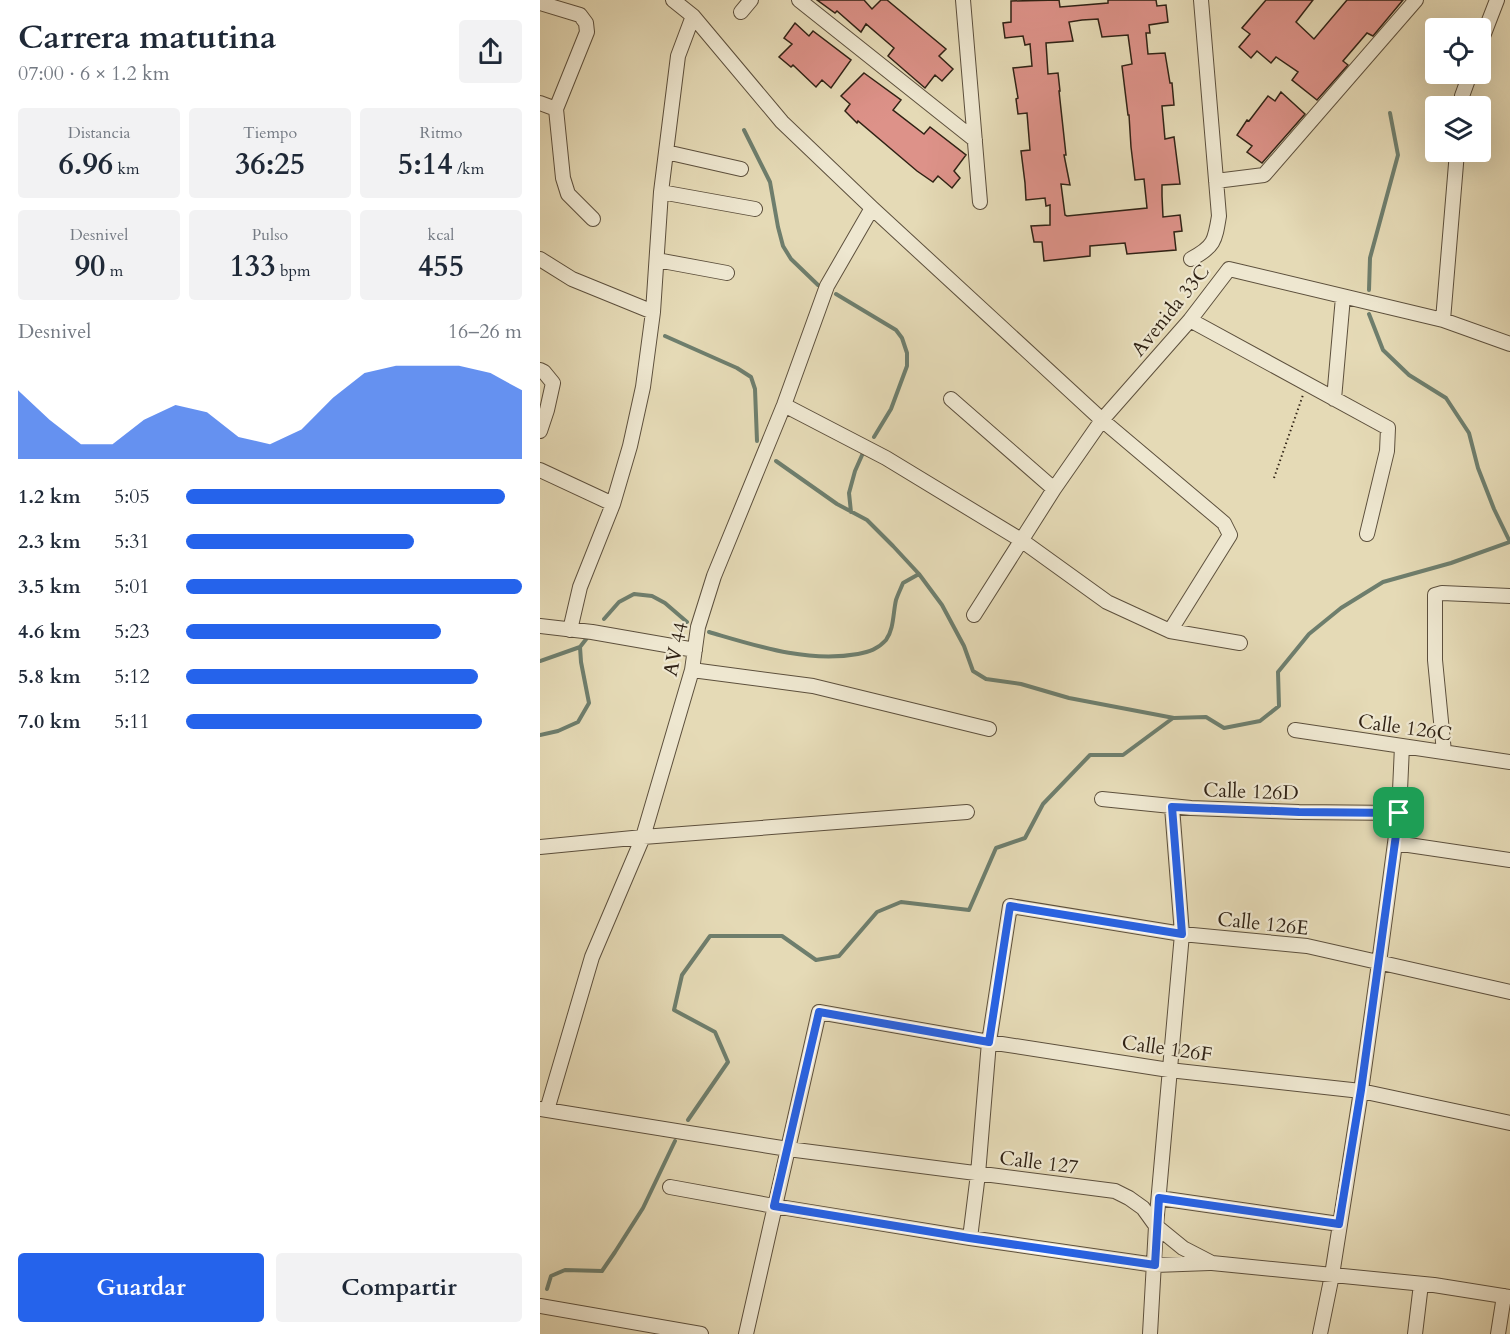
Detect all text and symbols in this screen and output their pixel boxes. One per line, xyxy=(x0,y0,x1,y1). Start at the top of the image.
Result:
text: Carrera matutina xyxy=(18,15,276,60)
map controls xyxy=(1425,18,1491,162)
button: locate xyxy=(1425,18,1491,84)
button: share xyxy=(459,20,522,83)
text: 07:00 · 6 × 1.2 km xyxy=(18,60,170,87)
button: layers xyxy=(1425,96,1491,162)
text: Distancia xyxy=(68,122,130,144)
text: Tiempo xyxy=(243,122,297,144)
text: Ritmo xyxy=(420,122,462,144)
text: 6.96 xyxy=(58,144,113,185)
text: 36:25 xyxy=(235,144,305,185)
text: 5:14 xyxy=(398,144,453,185)
text: km xyxy=(113,158,140,180)
text: /km xyxy=(453,158,484,180)
text: Desnivel xyxy=(70,224,128,246)
text: Pulso xyxy=(252,224,288,246)
text: kcal xyxy=(428,224,454,246)
text: 90 xyxy=(75,246,105,287)
text: 133 xyxy=(229,246,276,287)
text: 455 xyxy=(418,246,464,287)
street label: Avenida 33C xyxy=(1125,259,1216,362)
text: m xyxy=(105,260,123,282)
text: bpm xyxy=(276,260,311,282)
text: Desnivel xyxy=(18,318,91,345)
text: 16–26 m xyxy=(448,318,522,345)
text: 1.2 km xyxy=(18,483,81,510)
text: 5:05 xyxy=(114,483,150,510)
text: 2.3 km xyxy=(18,528,81,555)
text: 5:31 xyxy=(114,528,150,555)
text: 3.5 km xyxy=(18,573,81,600)
text: 5:01 xyxy=(114,573,150,600)
text: 4.6 km xyxy=(18,618,81,645)
text: 5:23 xyxy=(114,618,150,645)
street label: AV 44 xyxy=(657,619,694,679)
text: 5.8 km xyxy=(18,663,81,690)
text: 5:12 xyxy=(114,663,150,690)
text: 7.0 km xyxy=(18,708,81,735)
text: 5:11 xyxy=(114,708,150,735)
street label: Calle 126C xyxy=(1356,708,1454,747)
street label: Calle 126D xyxy=(1203,776,1299,807)
pin xyxy=(1373,787,1424,838)
icon: arrive xyxy=(1382,796,1415,829)
street label: Calle 126E xyxy=(1216,905,1310,942)
street label: Calle 126F xyxy=(1120,1029,1214,1068)
street label: Calle 127 xyxy=(998,1144,1080,1181)
button: Guardar xyxy=(18,1253,264,1322)
button: Compartir xyxy=(276,1253,522,1322)

